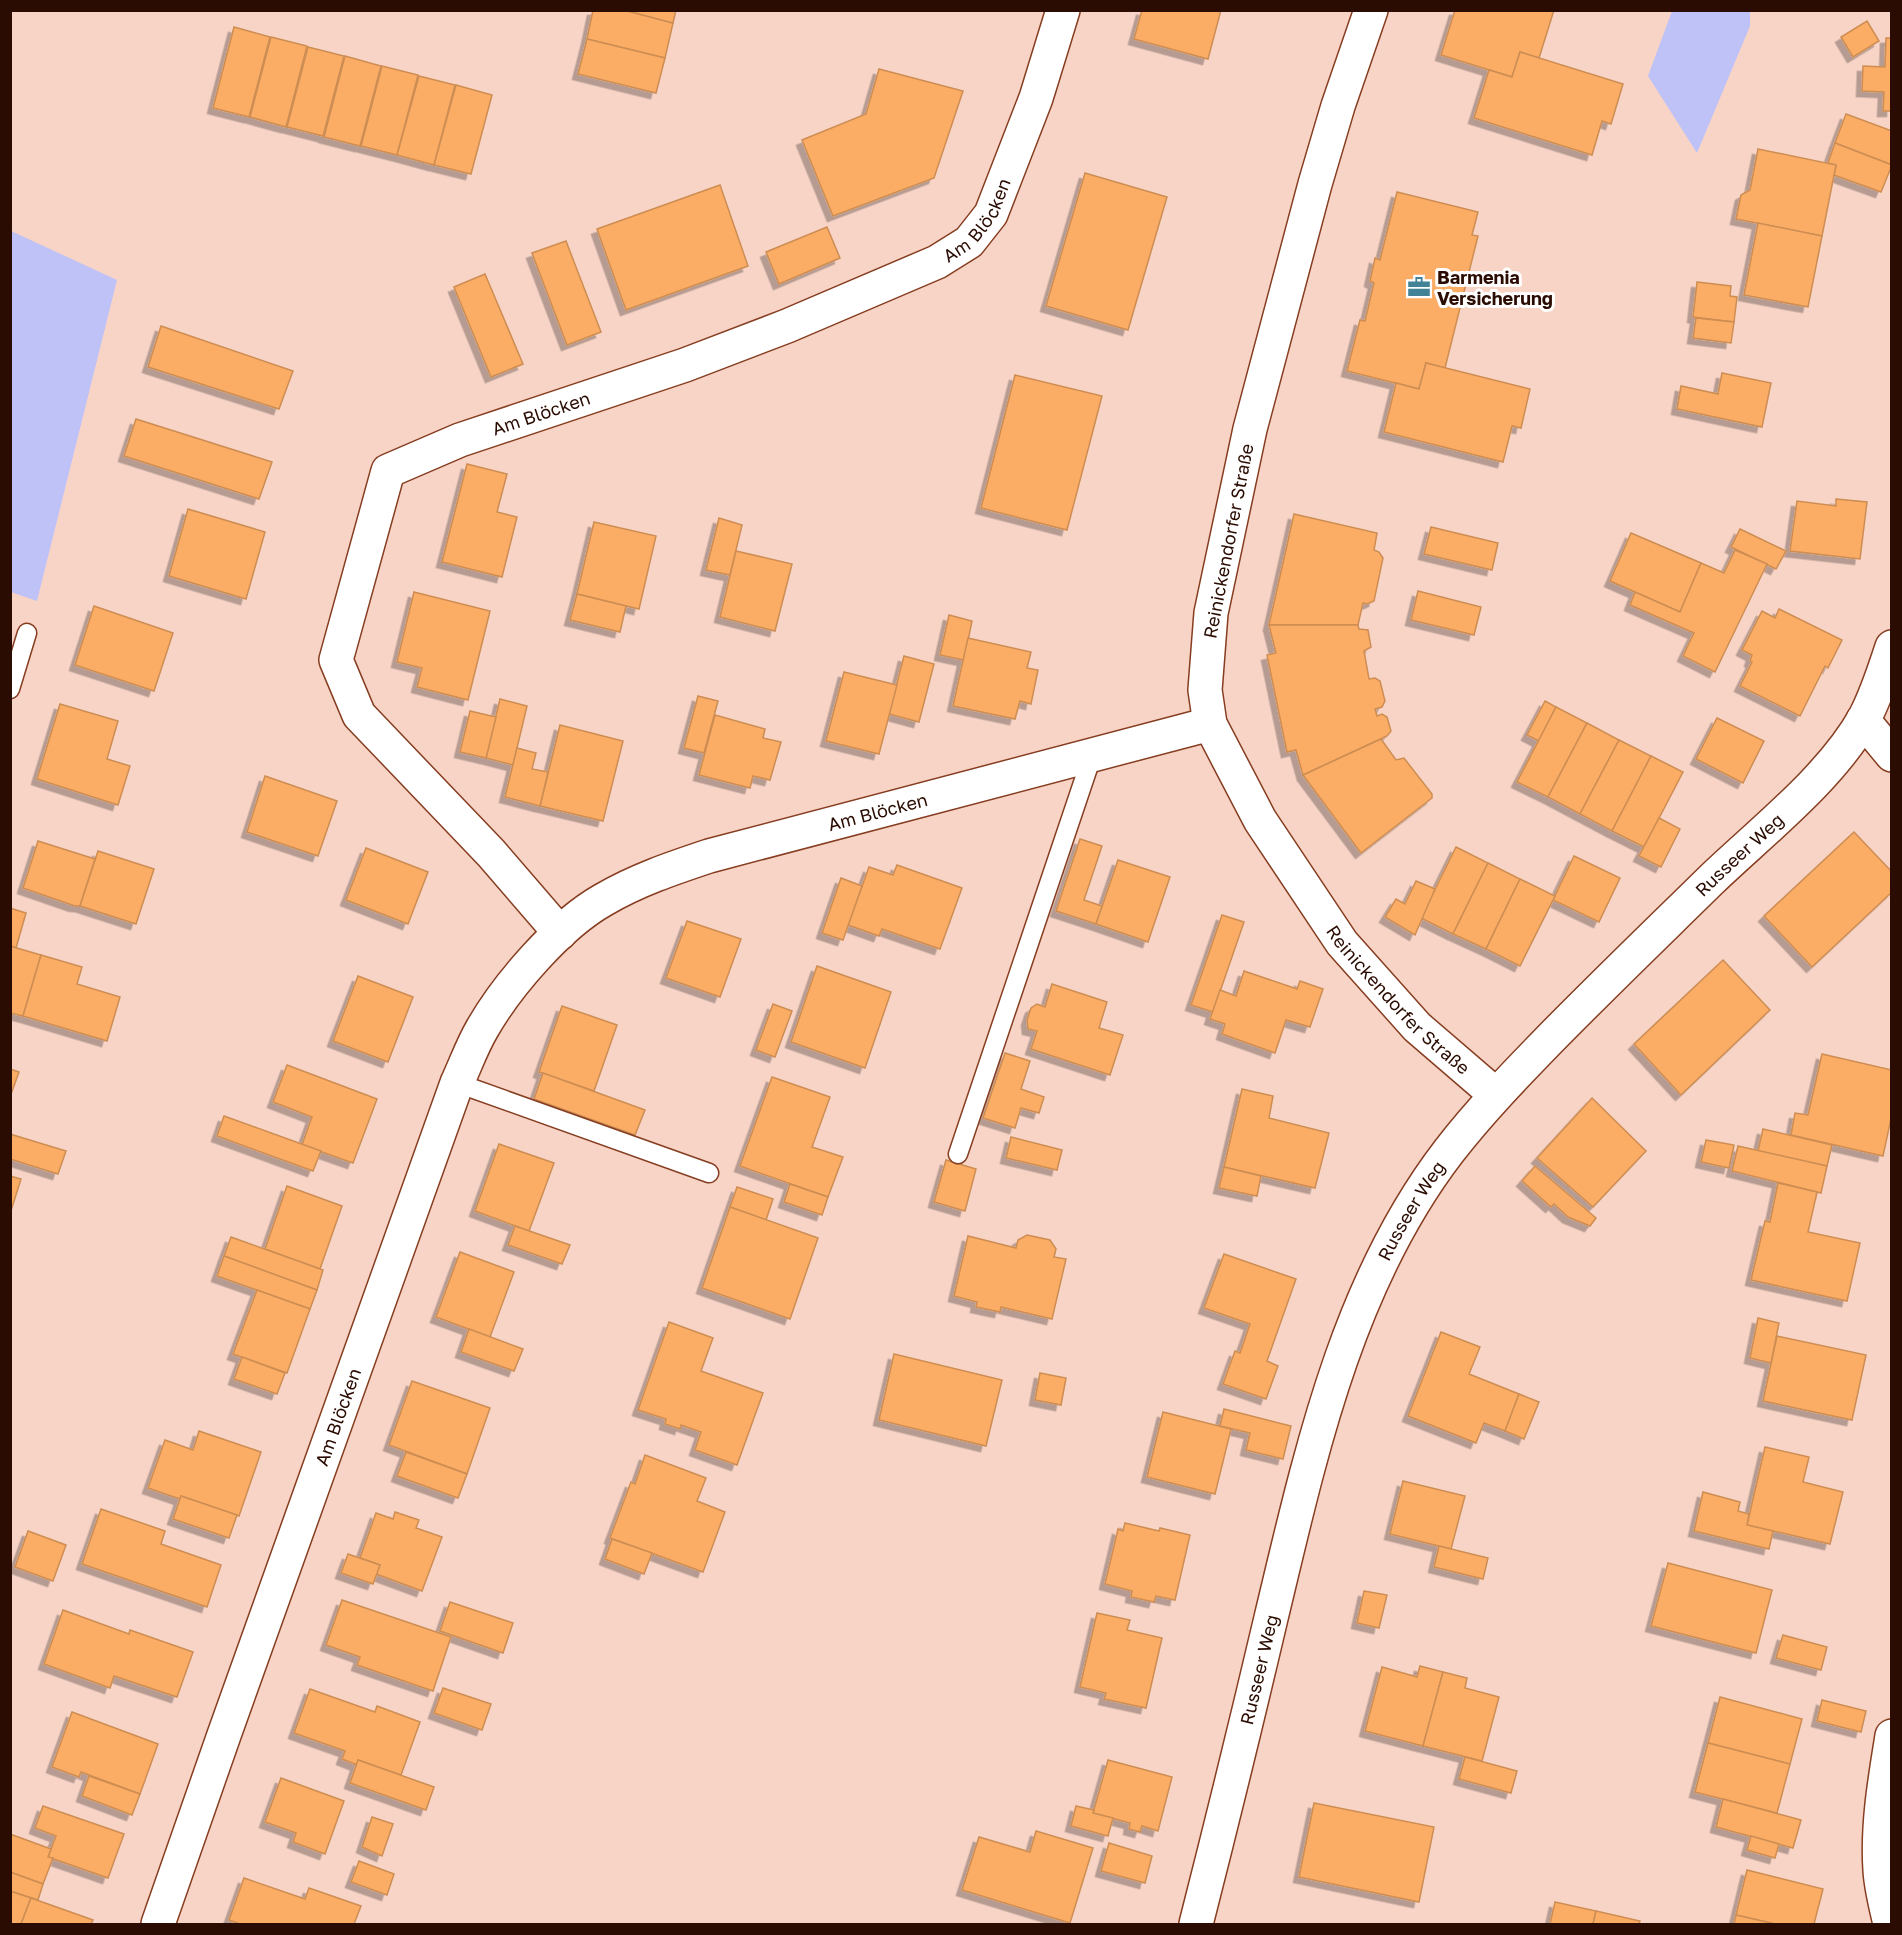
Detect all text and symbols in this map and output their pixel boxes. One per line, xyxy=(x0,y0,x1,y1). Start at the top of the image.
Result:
street label: Am Blöcken xyxy=(939,175,1015,267)
place label: Barmenia Versicherung xyxy=(1437,266,1553,309)
office icon: Barmenia Versicherung xyxy=(1406,274,1432,300)
street label: Am Blöcken xyxy=(489,386,593,440)
street label: Reinickendorfer Straße xyxy=(1198,442,1258,640)
street label: Am Blöcken xyxy=(825,788,930,835)
street label: Russeer Weg xyxy=(1690,808,1788,901)
street label: Reinickendorfer Straße xyxy=(1322,921,1475,1079)
street label: Russeer Weg xyxy=(1373,1156,1449,1264)
street label: Am Blöcken xyxy=(310,1365,365,1469)
street label: Russeer Weg xyxy=(1235,1612,1282,1727)

